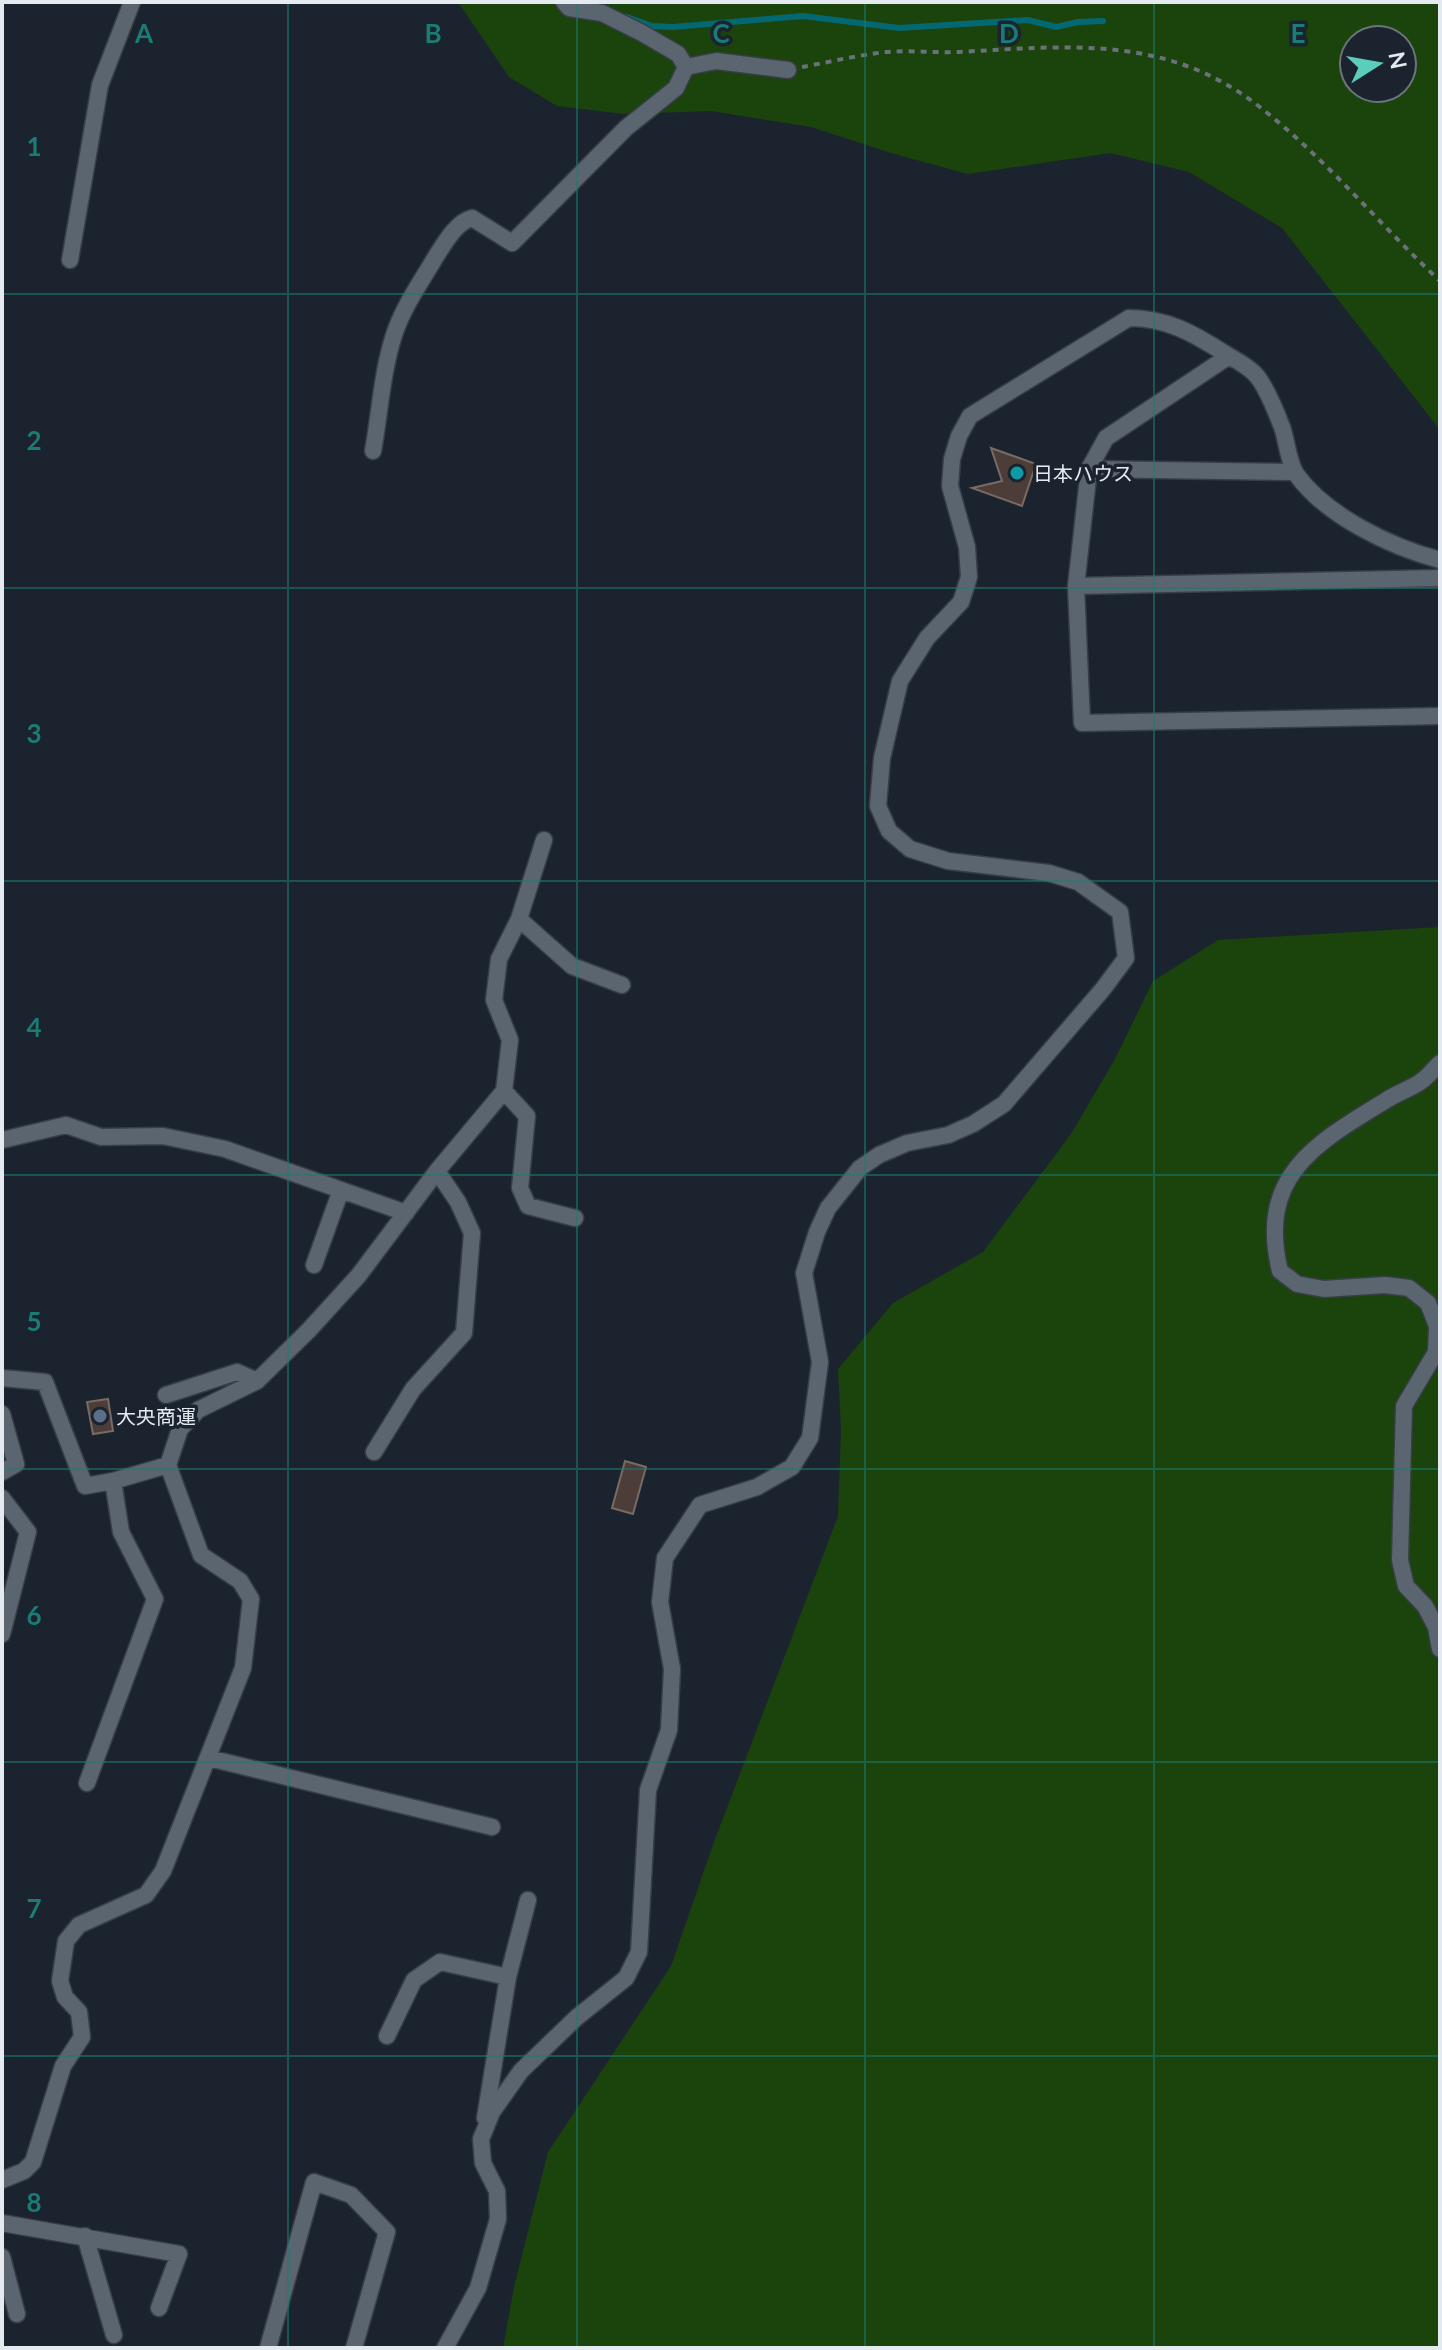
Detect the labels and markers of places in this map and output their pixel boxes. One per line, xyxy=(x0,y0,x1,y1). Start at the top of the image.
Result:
place label: 日本ハウス xyxy=(1033,461,1133,485)
marker: 日本ハウス xyxy=(1008,464,1026,482)
place label: 大央商運 xyxy=(116,1404,196,1428)
marker: 大央商運 xyxy=(91,1407,109,1425)

